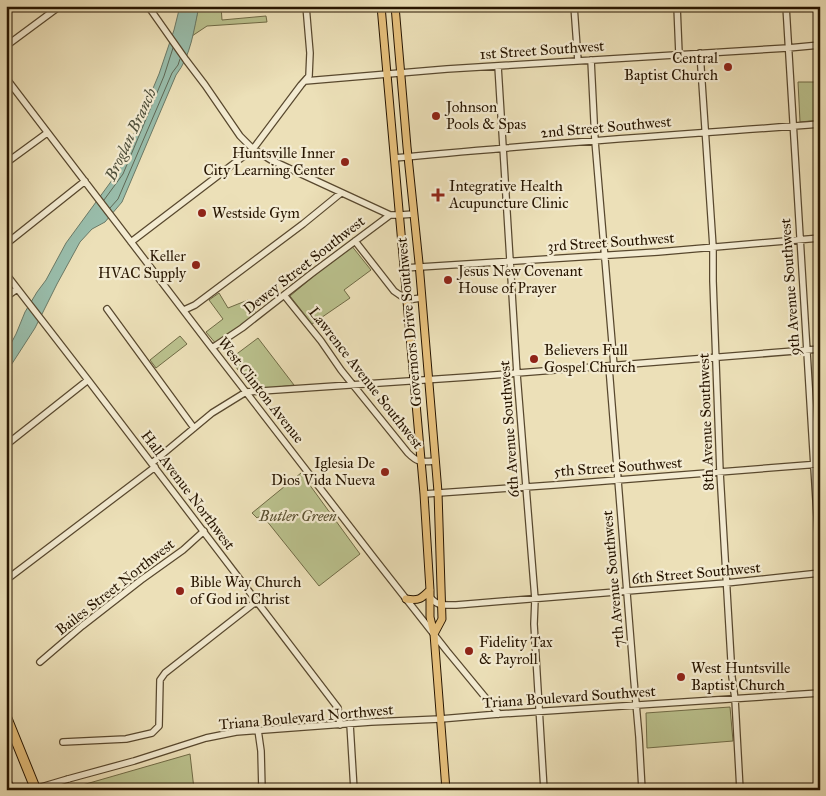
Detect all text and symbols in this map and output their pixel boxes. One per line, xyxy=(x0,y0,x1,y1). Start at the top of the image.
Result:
street label: 1st Street Southwest xyxy=(479,37,606,63)
place label: Central Baptist Church xyxy=(624,49,719,84)
marker: Central Baptist Church xyxy=(722,61,734,73)
water label: Broglan Branch xyxy=(100,85,160,184)
place label: Johnson Pools & Spas xyxy=(444,98,526,133)
marker: Johnson Pools & Spas xyxy=(430,110,442,122)
street label: 2nd Street Southwest xyxy=(540,112,673,142)
place label: Huntsville Inner City Learning Center xyxy=(204,144,335,179)
marker: Huntsville Inner City Learning Center xyxy=(339,156,351,168)
place label: Integrative Health Acupuncture Clinic xyxy=(448,177,569,212)
marker: Integrative Health Acupuncture Clinic xyxy=(431,188,445,202)
place label: Westside Gym xyxy=(212,204,300,222)
marker: Westside Gym xyxy=(196,207,208,219)
street label: Dewey Street Southwest xyxy=(240,212,369,318)
street label: 9th Avenue Southwest xyxy=(776,217,804,356)
street label: 3rd Street Southwest xyxy=(547,229,676,255)
street label: Governors Drive Southwest xyxy=(393,236,425,407)
place label: Keller HVAC Supply xyxy=(98,247,187,282)
marker: Keller HVAC Supply xyxy=(190,259,202,271)
place label: Jesus New Covenant House of Prayer xyxy=(456,262,584,297)
marker: Jesus New Covenant House of Prayer xyxy=(442,274,454,286)
street label: Lawrence Avenue Southwest xyxy=(305,303,428,453)
street label: West Clinton Avenue xyxy=(214,333,308,447)
place label: Believers Full Gospel Church xyxy=(544,341,637,376)
street label: 8th Avenue Southwest xyxy=(695,352,717,491)
marker: Believers Full Gospel Church xyxy=(528,353,540,365)
street label: 6th Avenue Southwest xyxy=(495,359,523,498)
street label: Hall Avenue Northwest xyxy=(137,427,239,554)
street label: 5th Street Southwest xyxy=(553,453,684,480)
place label: Iglesia De Dios Vida Nueva xyxy=(271,454,376,489)
marker: Iglesia De Dios Vida Nueva xyxy=(379,466,391,478)
park label: Butler Green xyxy=(258,507,337,525)
street label: 7th Avenue Southwest xyxy=(598,509,628,648)
street label: Bailes Street Northwest xyxy=(52,535,179,639)
street label: 6th Street Southwest xyxy=(631,558,762,588)
place label: Bible Way Church of God in Christ xyxy=(190,573,302,608)
marker: Bible Way Church of God in Christ xyxy=(174,585,186,597)
place label: Fidelity Tax & Payroll xyxy=(479,633,553,668)
marker: Fidelity Tax & Payroll xyxy=(463,645,475,657)
place label: West Huntsville Baptist Church xyxy=(691,659,790,694)
marker: West Huntsville Baptist Church xyxy=(675,671,687,683)
street label: Triana Boulevard Southwest xyxy=(482,682,657,712)
street label: Triana Boulevard Northwest xyxy=(218,700,395,734)

